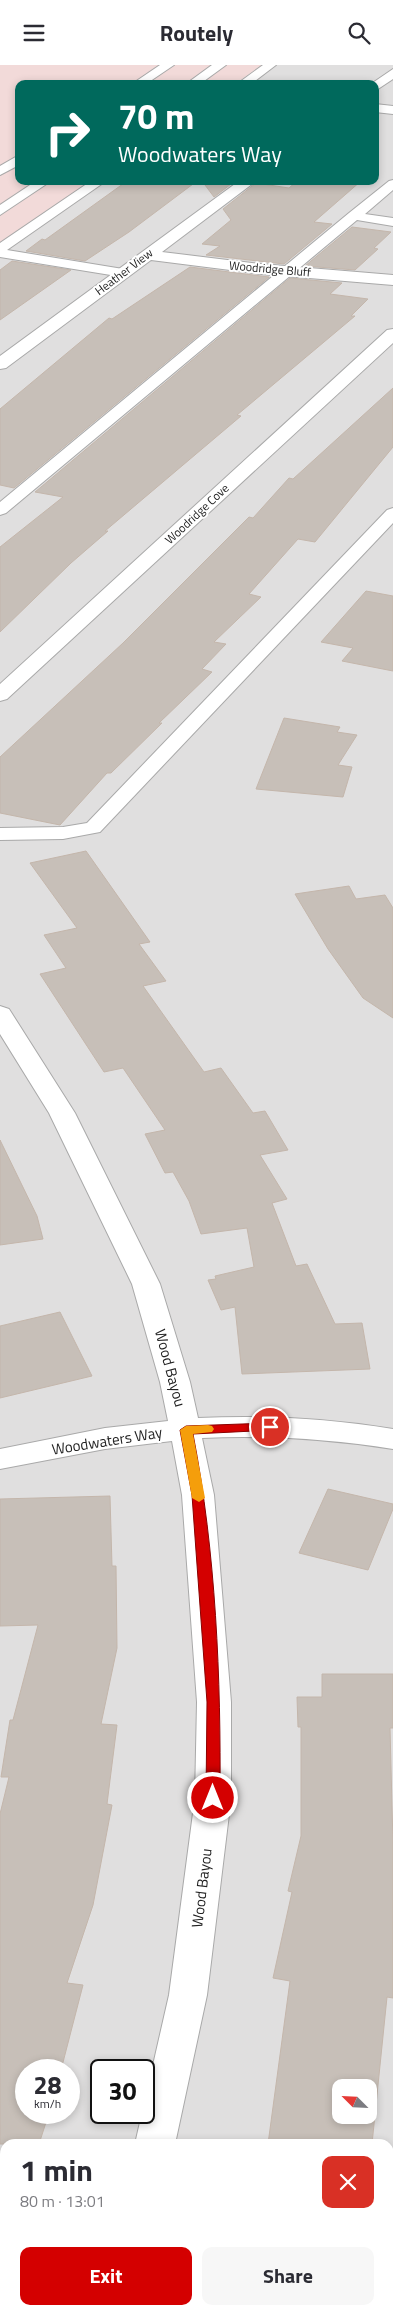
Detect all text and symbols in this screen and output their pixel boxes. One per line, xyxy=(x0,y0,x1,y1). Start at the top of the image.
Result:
text: Routely xyxy=(160,16,233,50)
icon: menu xyxy=(20,19,48,47)
icon: search xyxy=(345,19,373,47)
text: 70 m xyxy=(118,89,194,143)
icon: right xyxy=(35,100,100,165)
text: Woodwaters Way xyxy=(118,137,282,171)
street label: Heather View xyxy=(91,243,157,300)
street label: Woodridge Bluff xyxy=(228,255,312,282)
street label: Woodridge Cove xyxy=(160,479,233,548)
street label: Wood Bayou xyxy=(149,1326,192,1409)
pin xyxy=(249,1406,291,1448)
icon: arrive xyxy=(256,1413,284,1441)
street label: Woodwaters Way xyxy=(50,1420,164,1461)
position arrow xyxy=(186,1771,238,1823)
street label: Wood Bayou xyxy=(185,1847,218,1929)
speed limit sign: 30 xyxy=(90,2059,155,2124)
text: 28 xyxy=(33,2066,62,2104)
north arrow xyxy=(332,2079,378,2124)
map controls xyxy=(332,2079,377,2124)
text: km/h xyxy=(34,2094,61,2113)
text: 1 min xyxy=(20,2147,93,2193)
button: close xyxy=(322,2156,374,2208)
text: 80 m · 13:01 xyxy=(20,2189,105,2213)
button: Exit xyxy=(20,2247,192,2305)
button: Share xyxy=(202,2247,374,2305)

